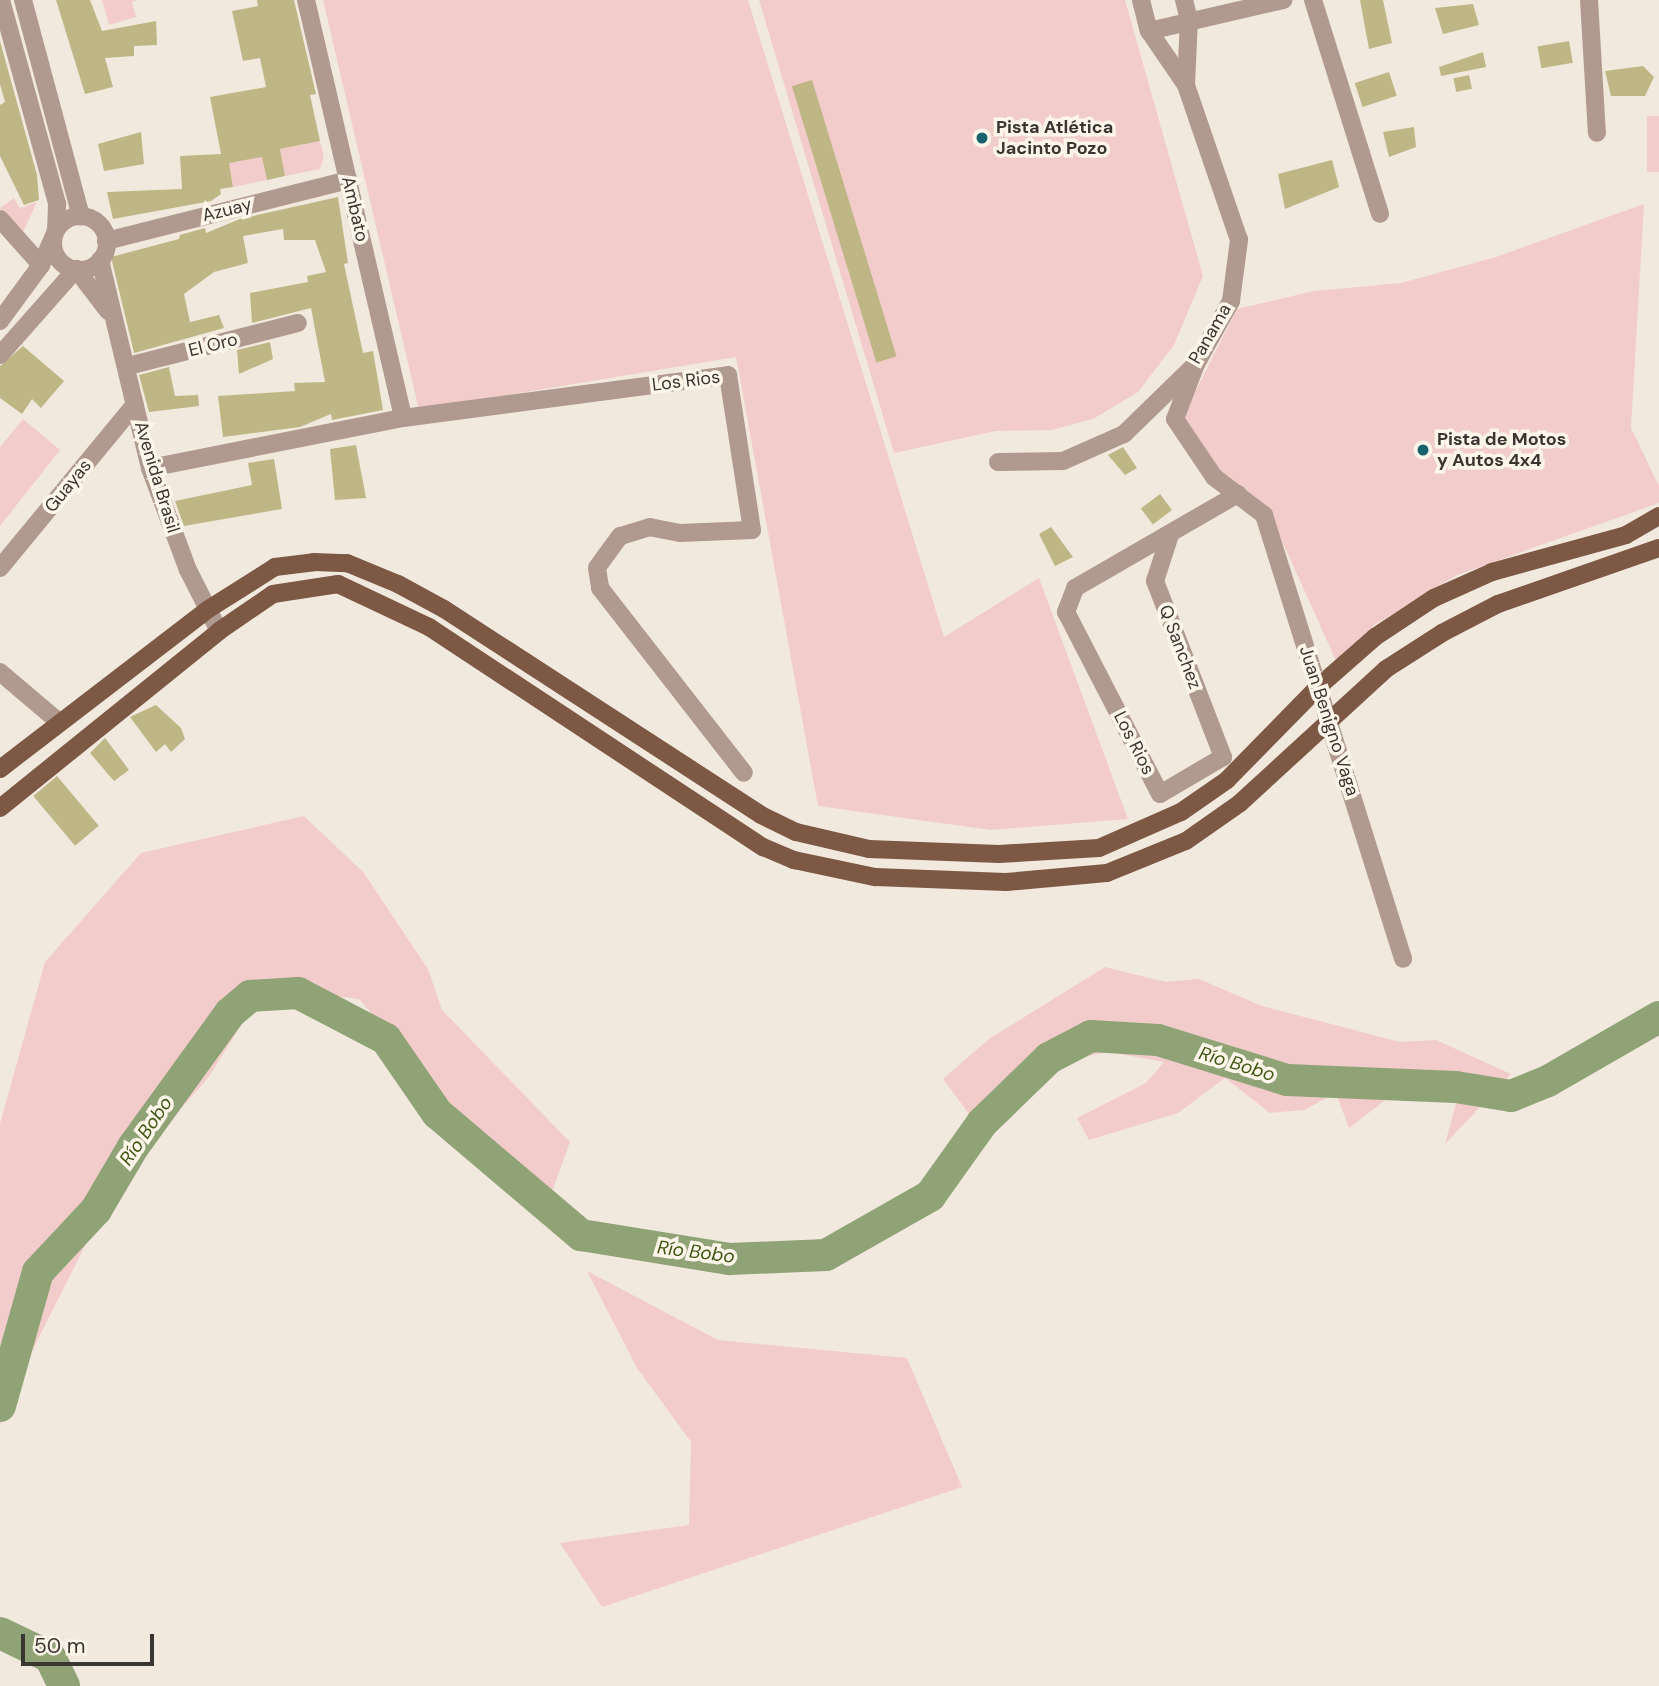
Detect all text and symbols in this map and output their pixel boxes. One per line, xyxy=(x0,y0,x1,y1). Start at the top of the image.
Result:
place label: Pista Atlética Jacinto Pozo xyxy=(996,117,1113,160)
marker: Pista Atlética Jacinto Pozo xyxy=(974,130,990,146)
street label: Ambato xyxy=(337,174,373,244)
street label: Azuay xyxy=(200,193,254,227)
street label: Panama xyxy=(1184,300,1236,368)
street label: El Oro xyxy=(186,328,240,362)
street label: Los Rios xyxy=(651,366,721,396)
street label: Avenida Brasil xyxy=(130,419,184,535)
place label: Pista de Motos y Autos 4x4 xyxy=(1437,429,1566,472)
marker: Pista de Motos y Autos 4x4 xyxy=(1415,442,1431,458)
street label: Guayas xyxy=(40,455,96,517)
street label: Q Sanchez xyxy=(1154,602,1206,692)
street label: Juan Benigno Vaga xyxy=(1295,643,1363,799)
street label: Los Rios xyxy=(1109,708,1159,778)
water label: Río Bobo xyxy=(1196,1042,1278,1086)
water label: Río Bobo xyxy=(115,1092,177,1170)
water label: Río Bobo xyxy=(656,1236,736,1268)
scale bar xyxy=(24,1620,158,1664)
text: 50 m xyxy=(34,1632,85,1660)

